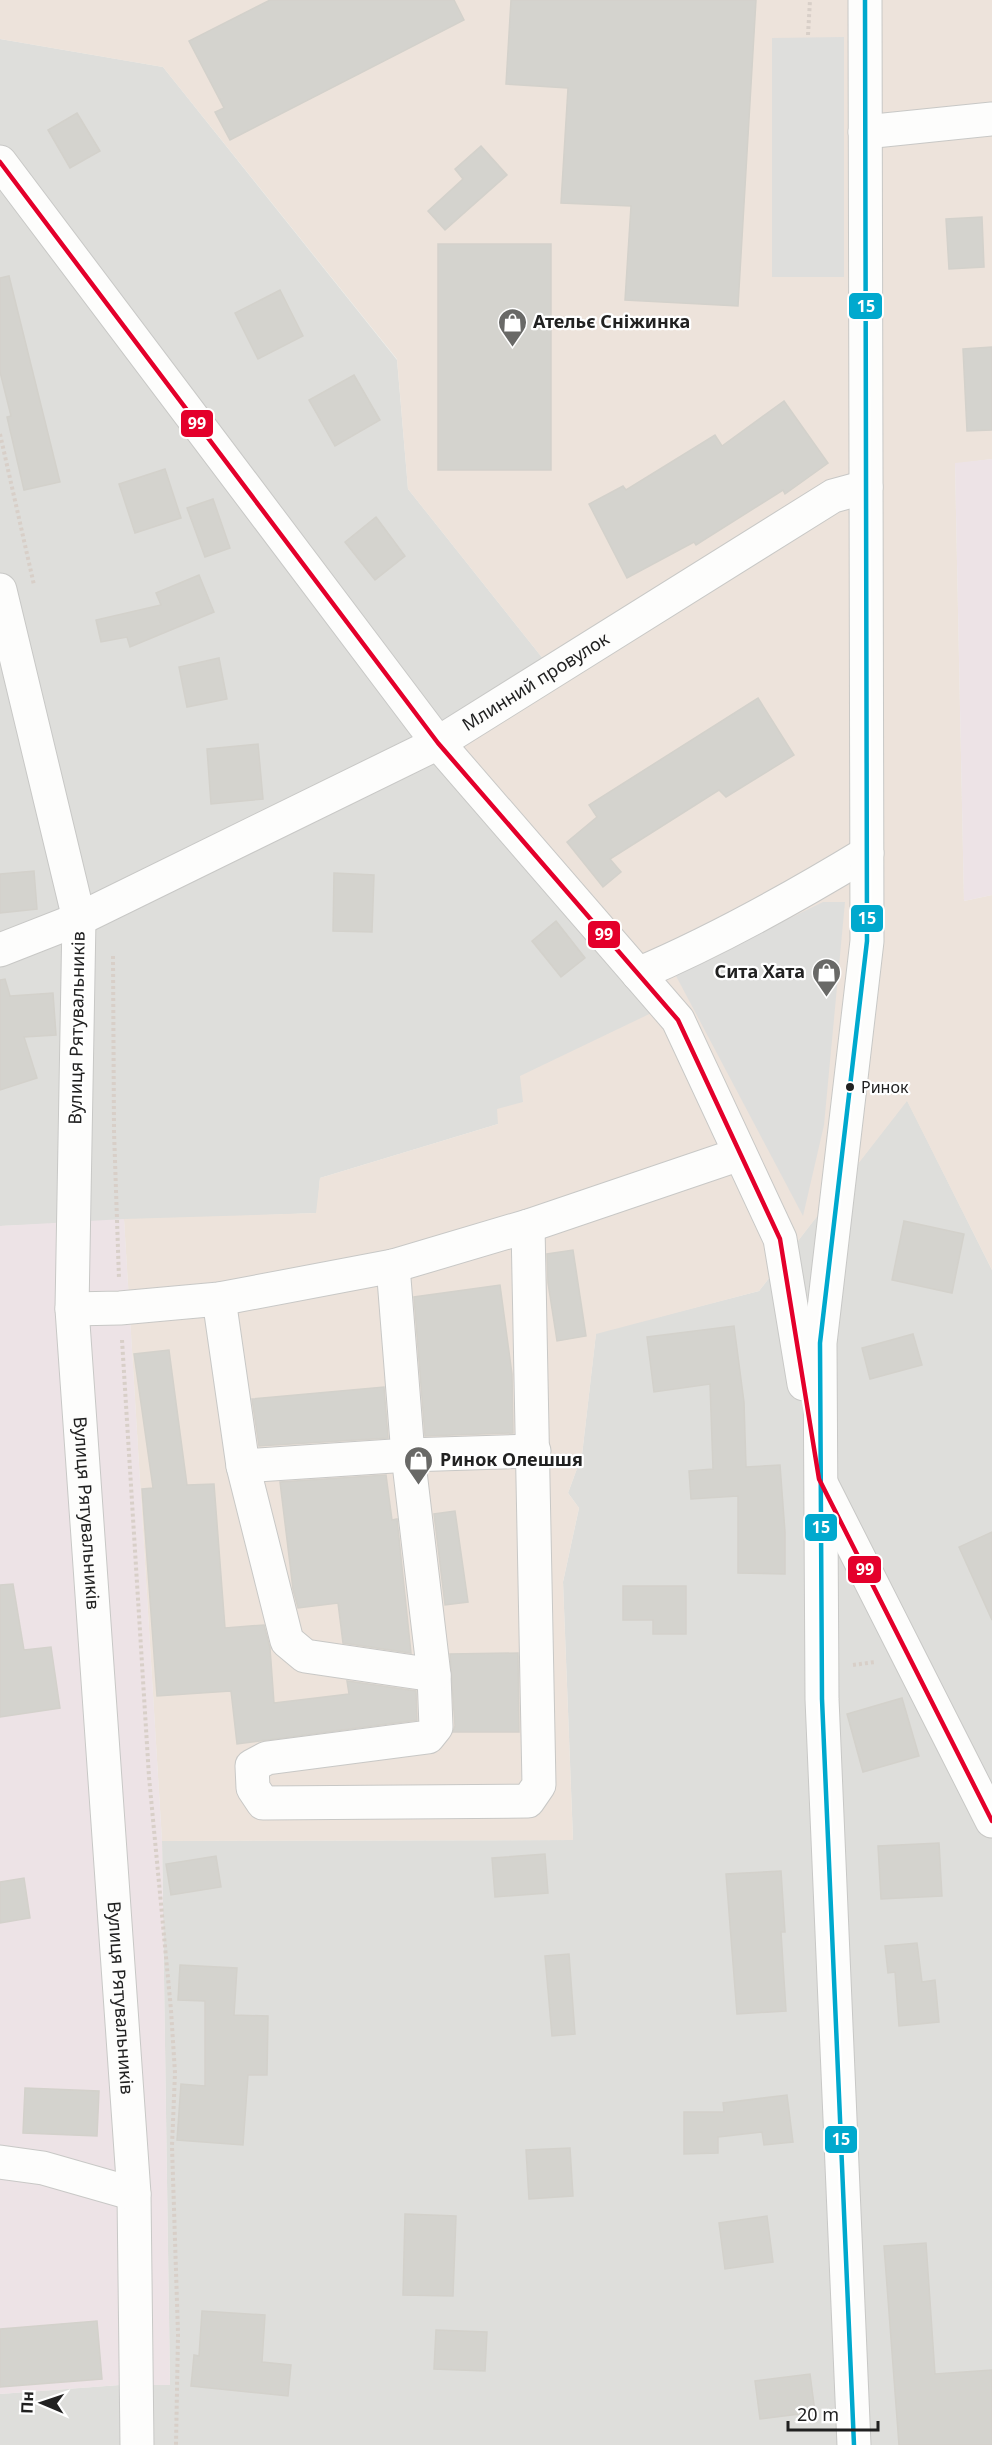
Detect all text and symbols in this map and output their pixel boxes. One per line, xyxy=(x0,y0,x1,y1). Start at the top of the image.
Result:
line badge: 15 xyxy=(848,292,883,320)
text: 15 xyxy=(857,295,875,317)
shop icon: Ательє Сніжинка xyxy=(496,306,528,348)
place label: Ательє Сніжинка xyxy=(533,309,690,333)
line badge: 99 xyxy=(180,409,214,438)
text: 99 xyxy=(188,412,206,434)
street label: Млинний провулок xyxy=(457,626,614,736)
line badge: 15 xyxy=(850,904,884,933)
text: 15 xyxy=(858,907,876,929)
line badge: 99 xyxy=(587,920,621,949)
text: 99 xyxy=(595,923,613,945)
street label: Вулиця Рятувальників xyxy=(62,931,90,1125)
shop icon: Сита Хата xyxy=(810,956,842,998)
place label: Сита Хата xyxy=(715,959,805,983)
place label: Ринок xyxy=(861,1076,909,1098)
marker: Ринок xyxy=(844,1081,856,1093)
street label: Вулиця Рятувальників xyxy=(69,1416,106,1610)
shop icon: Ринок Олешшя xyxy=(403,1444,435,1486)
place label: Ринок Олешшя xyxy=(440,1447,583,1471)
line badge: 15 xyxy=(804,1513,838,1542)
text: 15 xyxy=(812,1516,830,1538)
line badge: 99 xyxy=(847,1555,882,1584)
text: 99 xyxy=(856,1558,874,1580)
street label: Вулиця Рятувальників xyxy=(103,1900,140,2095)
line badge: 15 xyxy=(824,2125,858,2154)
text: 15 xyxy=(832,2128,850,2150)
north arrow xyxy=(12,2373,72,2433)
text: Пн xyxy=(16,2391,38,2414)
scale bar xyxy=(788,2394,878,2432)
text: 20 m xyxy=(797,2402,839,2426)

